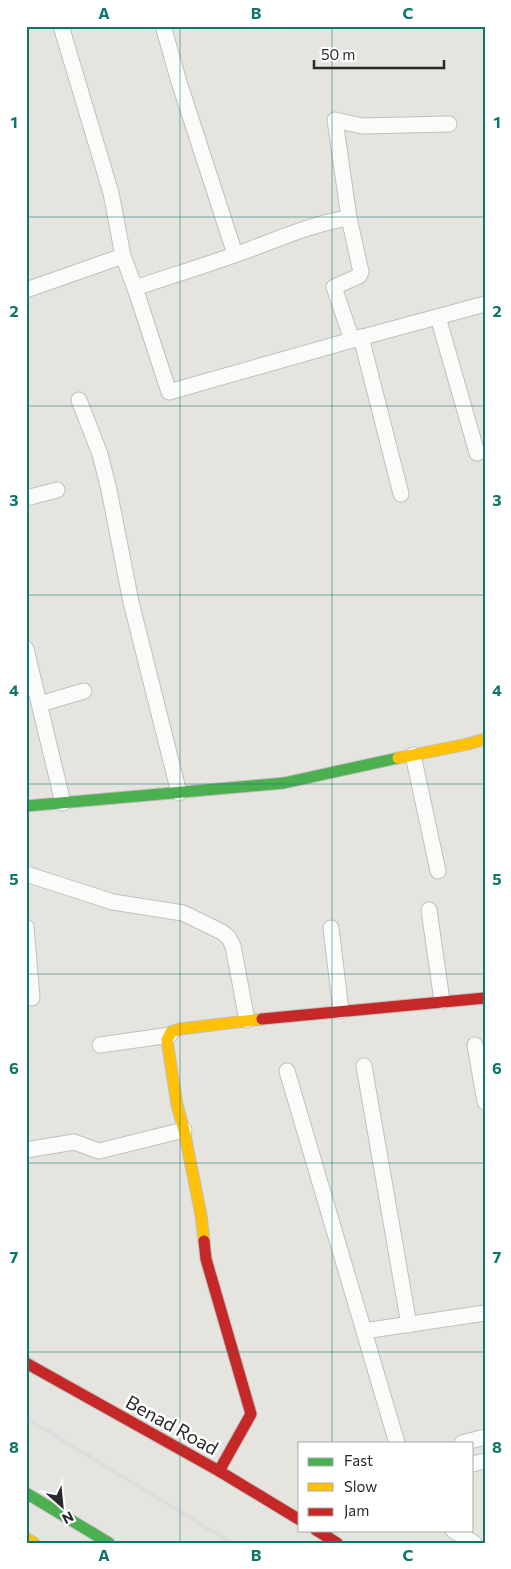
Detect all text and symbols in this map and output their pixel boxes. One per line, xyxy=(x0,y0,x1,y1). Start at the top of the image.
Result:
text: A xyxy=(98,3,110,22)
text: B xyxy=(251,3,262,22)
text: C xyxy=(403,3,414,22)
scale bar xyxy=(314,38,444,70)
text: 50 m xyxy=(321,45,355,63)
text: 1 xyxy=(10,112,18,131)
text: 1 xyxy=(493,112,501,131)
text: 2 xyxy=(9,301,19,320)
text: 2 xyxy=(492,301,502,320)
text: 3 xyxy=(9,490,19,509)
text: 3 xyxy=(492,490,502,509)
text: 4 xyxy=(9,680,19,699)
text: 4 xyxy=(492,680,502,699)
text: 5 xyxy=(9,869,19,888)
text: 5 xyxy=(492,869,502,888)
text: 6 xyxy=(9,1058,19,1077)
text: 6 xyxy=(492,1058,502,1077)
text: 7 xyxy=(10,1247,19,1266)
text: 7 xyxy=(493,1247,502,1266)
street label: Benad Road xyxy=(122,1390,222,1459)
text: 8 xyxy=(9,1437,19,1456)
text: 8 xyxy=(492,1437,502,1456)
legend xyxy=(298,1442,474,1532)
text: Fast xyxy=(344,1451,373,1469)
text: Slow xyxy=(344,1477,377,1495)
north arrow xyxy=(38,1482,88,1532)
text: Jam xyxy=(344,1501,369,1519)
text: N xyxy=(60,1508,77,1528)
text: A xyxy=(98,1545,110,1564)
text: B xyxy=(251,1545,262,1564)
text: C xyxy=(403,1545,414,1564)

